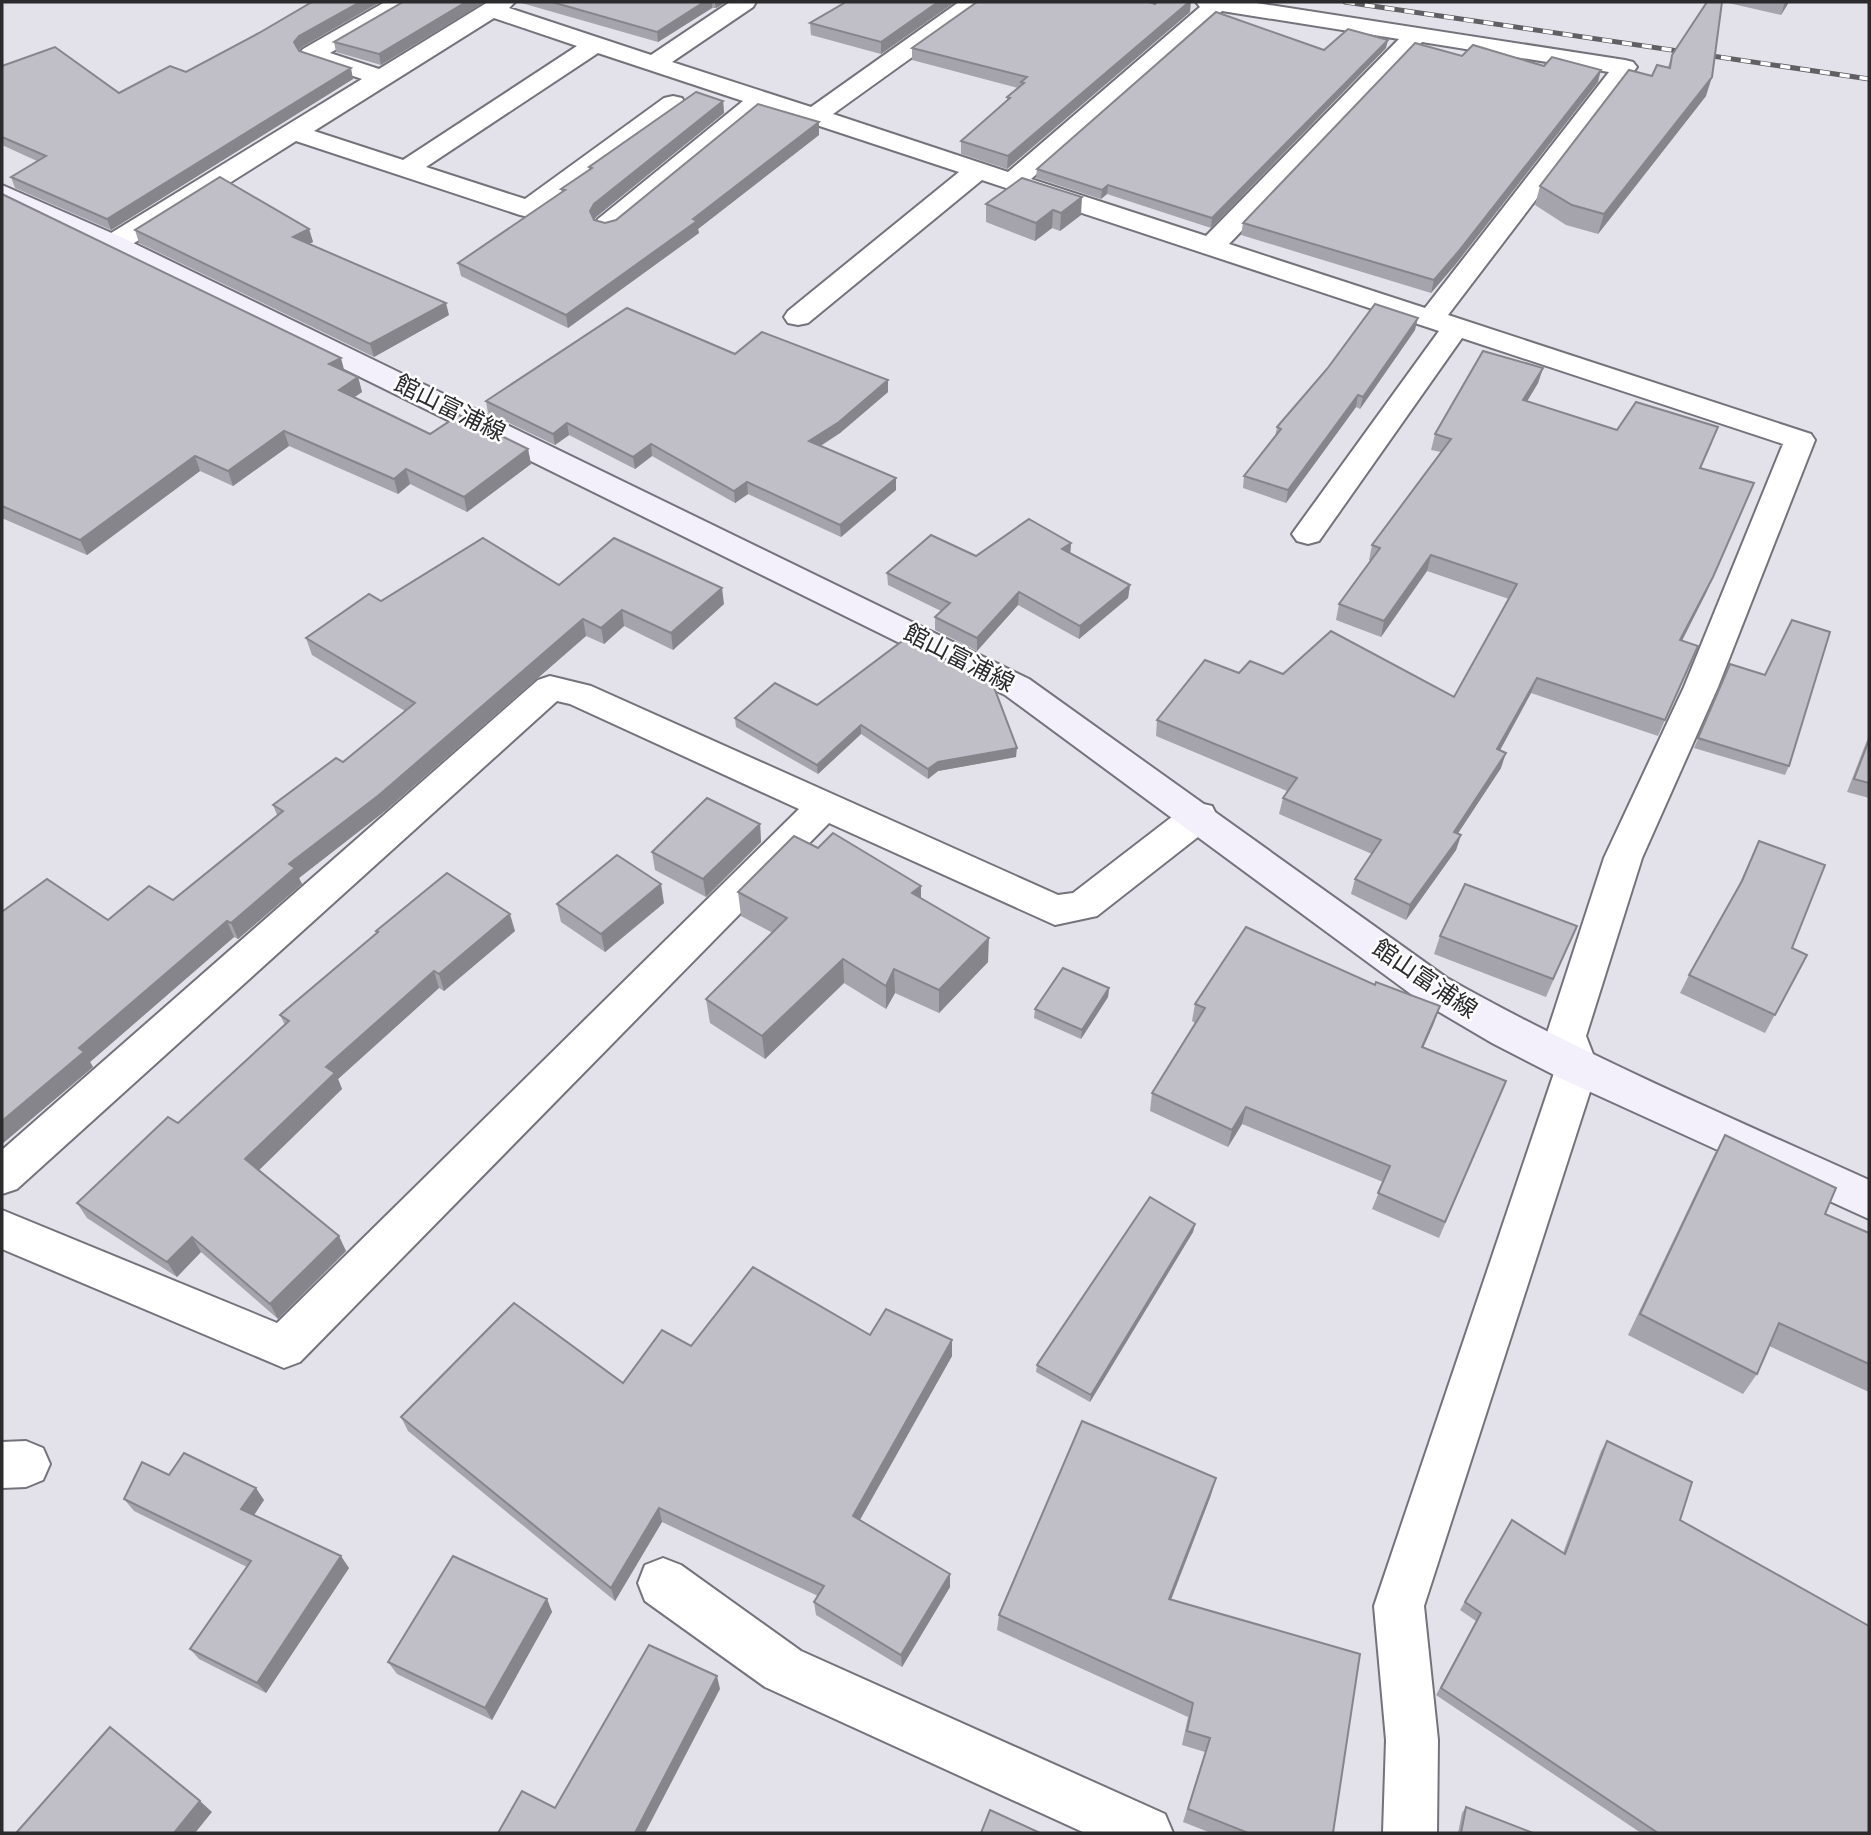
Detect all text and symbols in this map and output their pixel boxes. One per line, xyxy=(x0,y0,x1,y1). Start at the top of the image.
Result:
street label: 館山富浦線 xyxy=(389,367,511,449)
street label: 館山富浦線 xyxy=(898,617,1020,699)
street label: 館山富浦線 xyxy=(1366,932,1484,1026)

